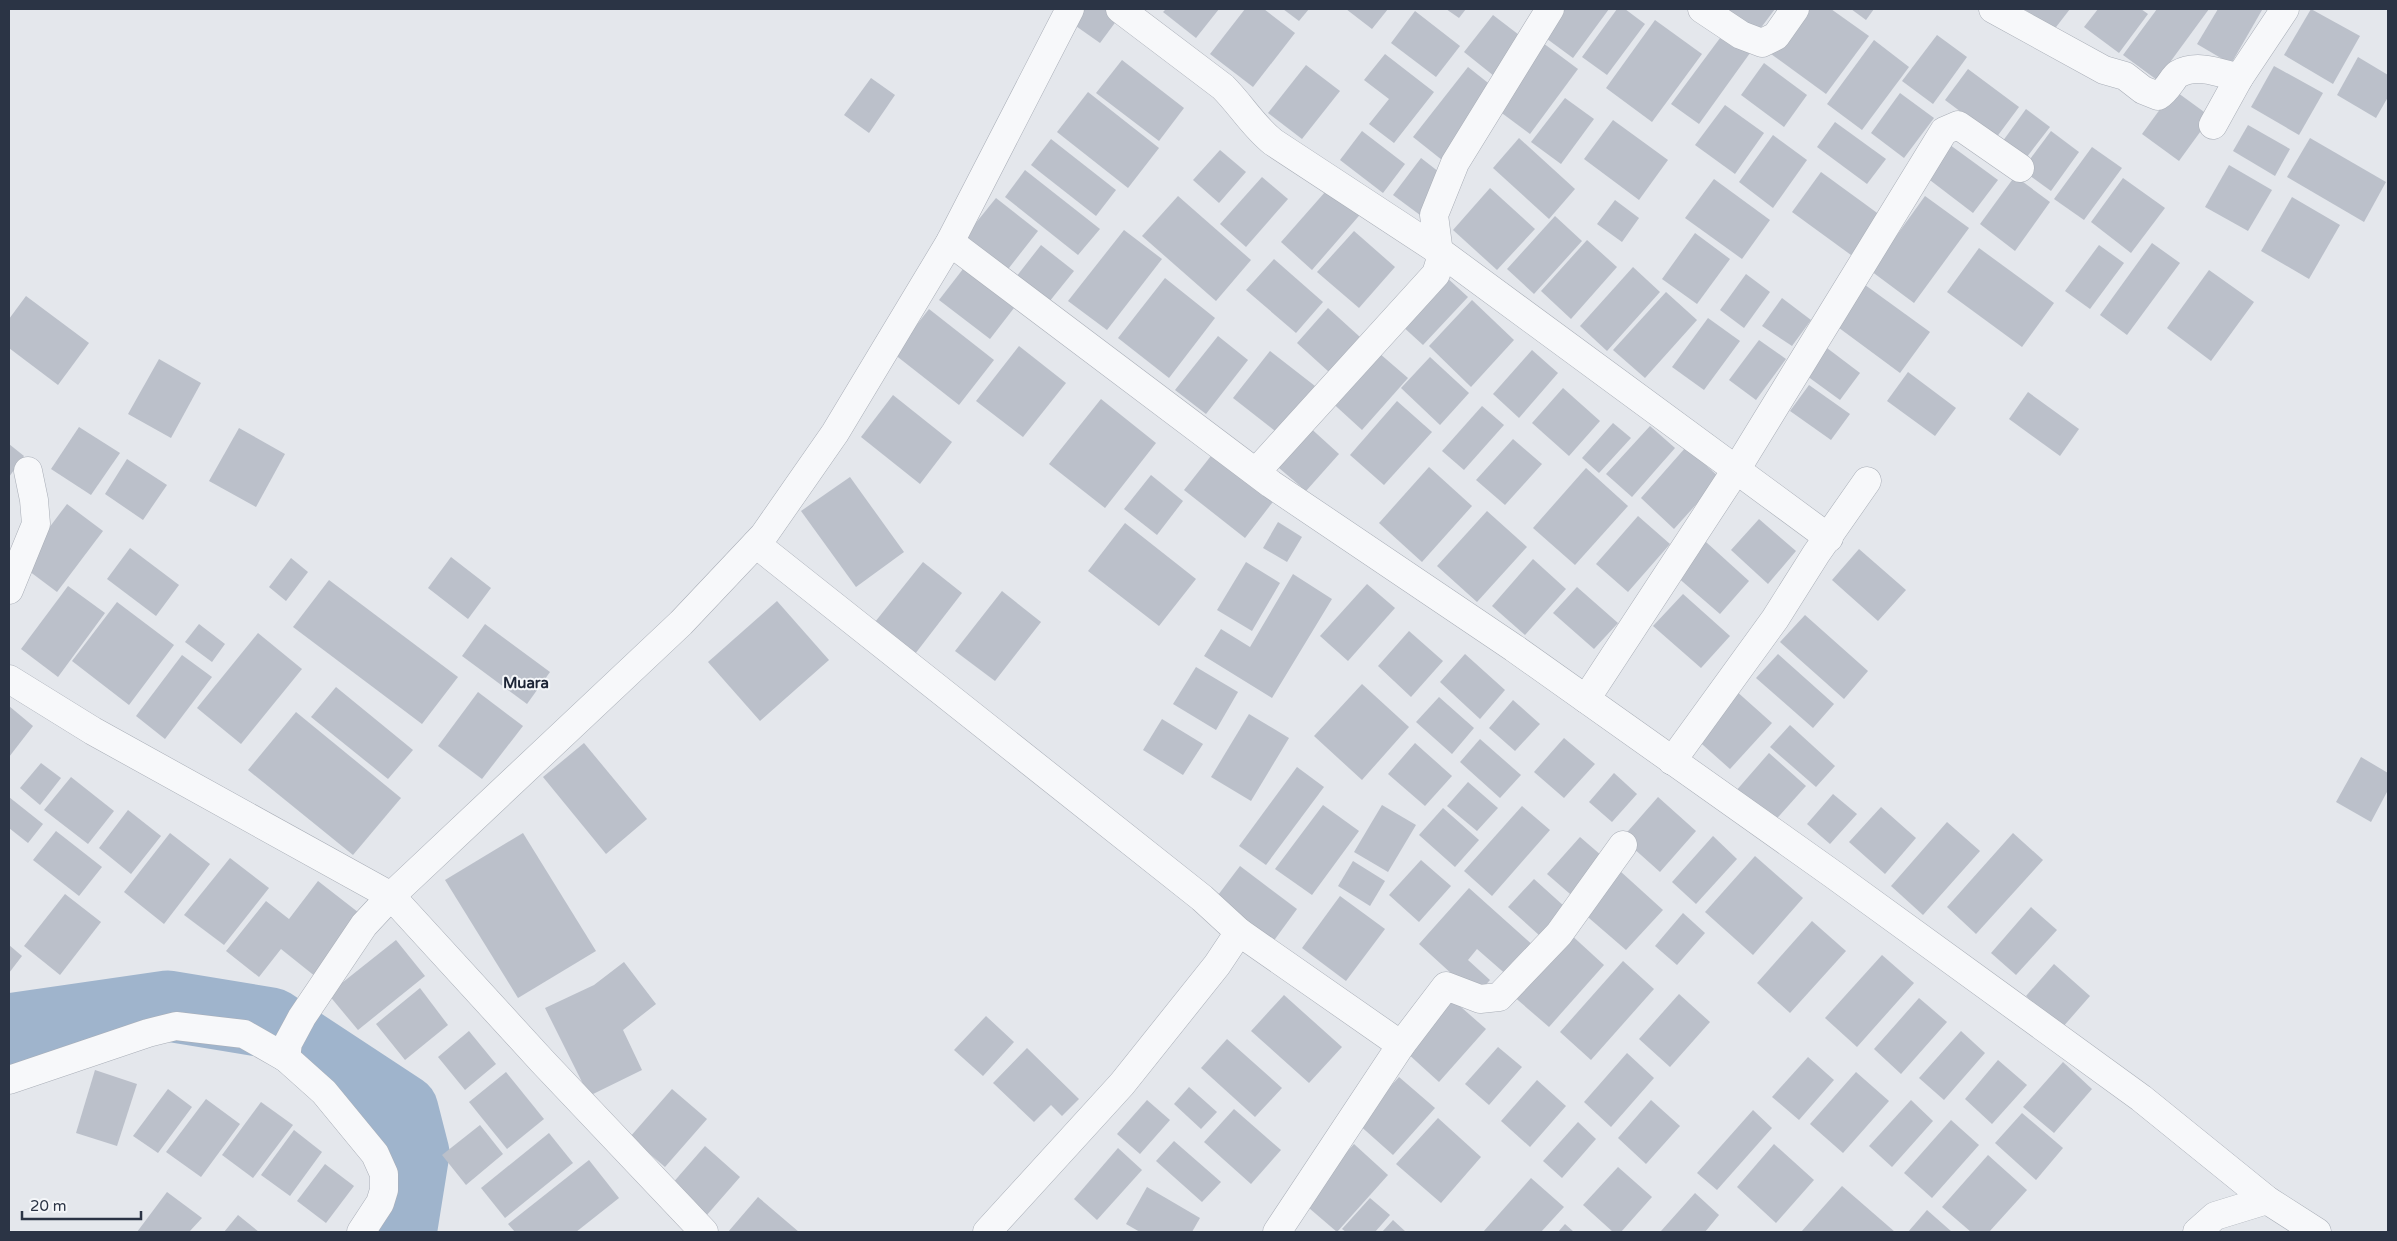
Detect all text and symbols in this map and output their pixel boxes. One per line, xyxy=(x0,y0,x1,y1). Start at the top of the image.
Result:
district label: Muara xyxy=(503,674,549,692)
scale bar xyxy=(22,1188,141,1220)
text: 20 m xyxy=(30,1197,67,1215)

